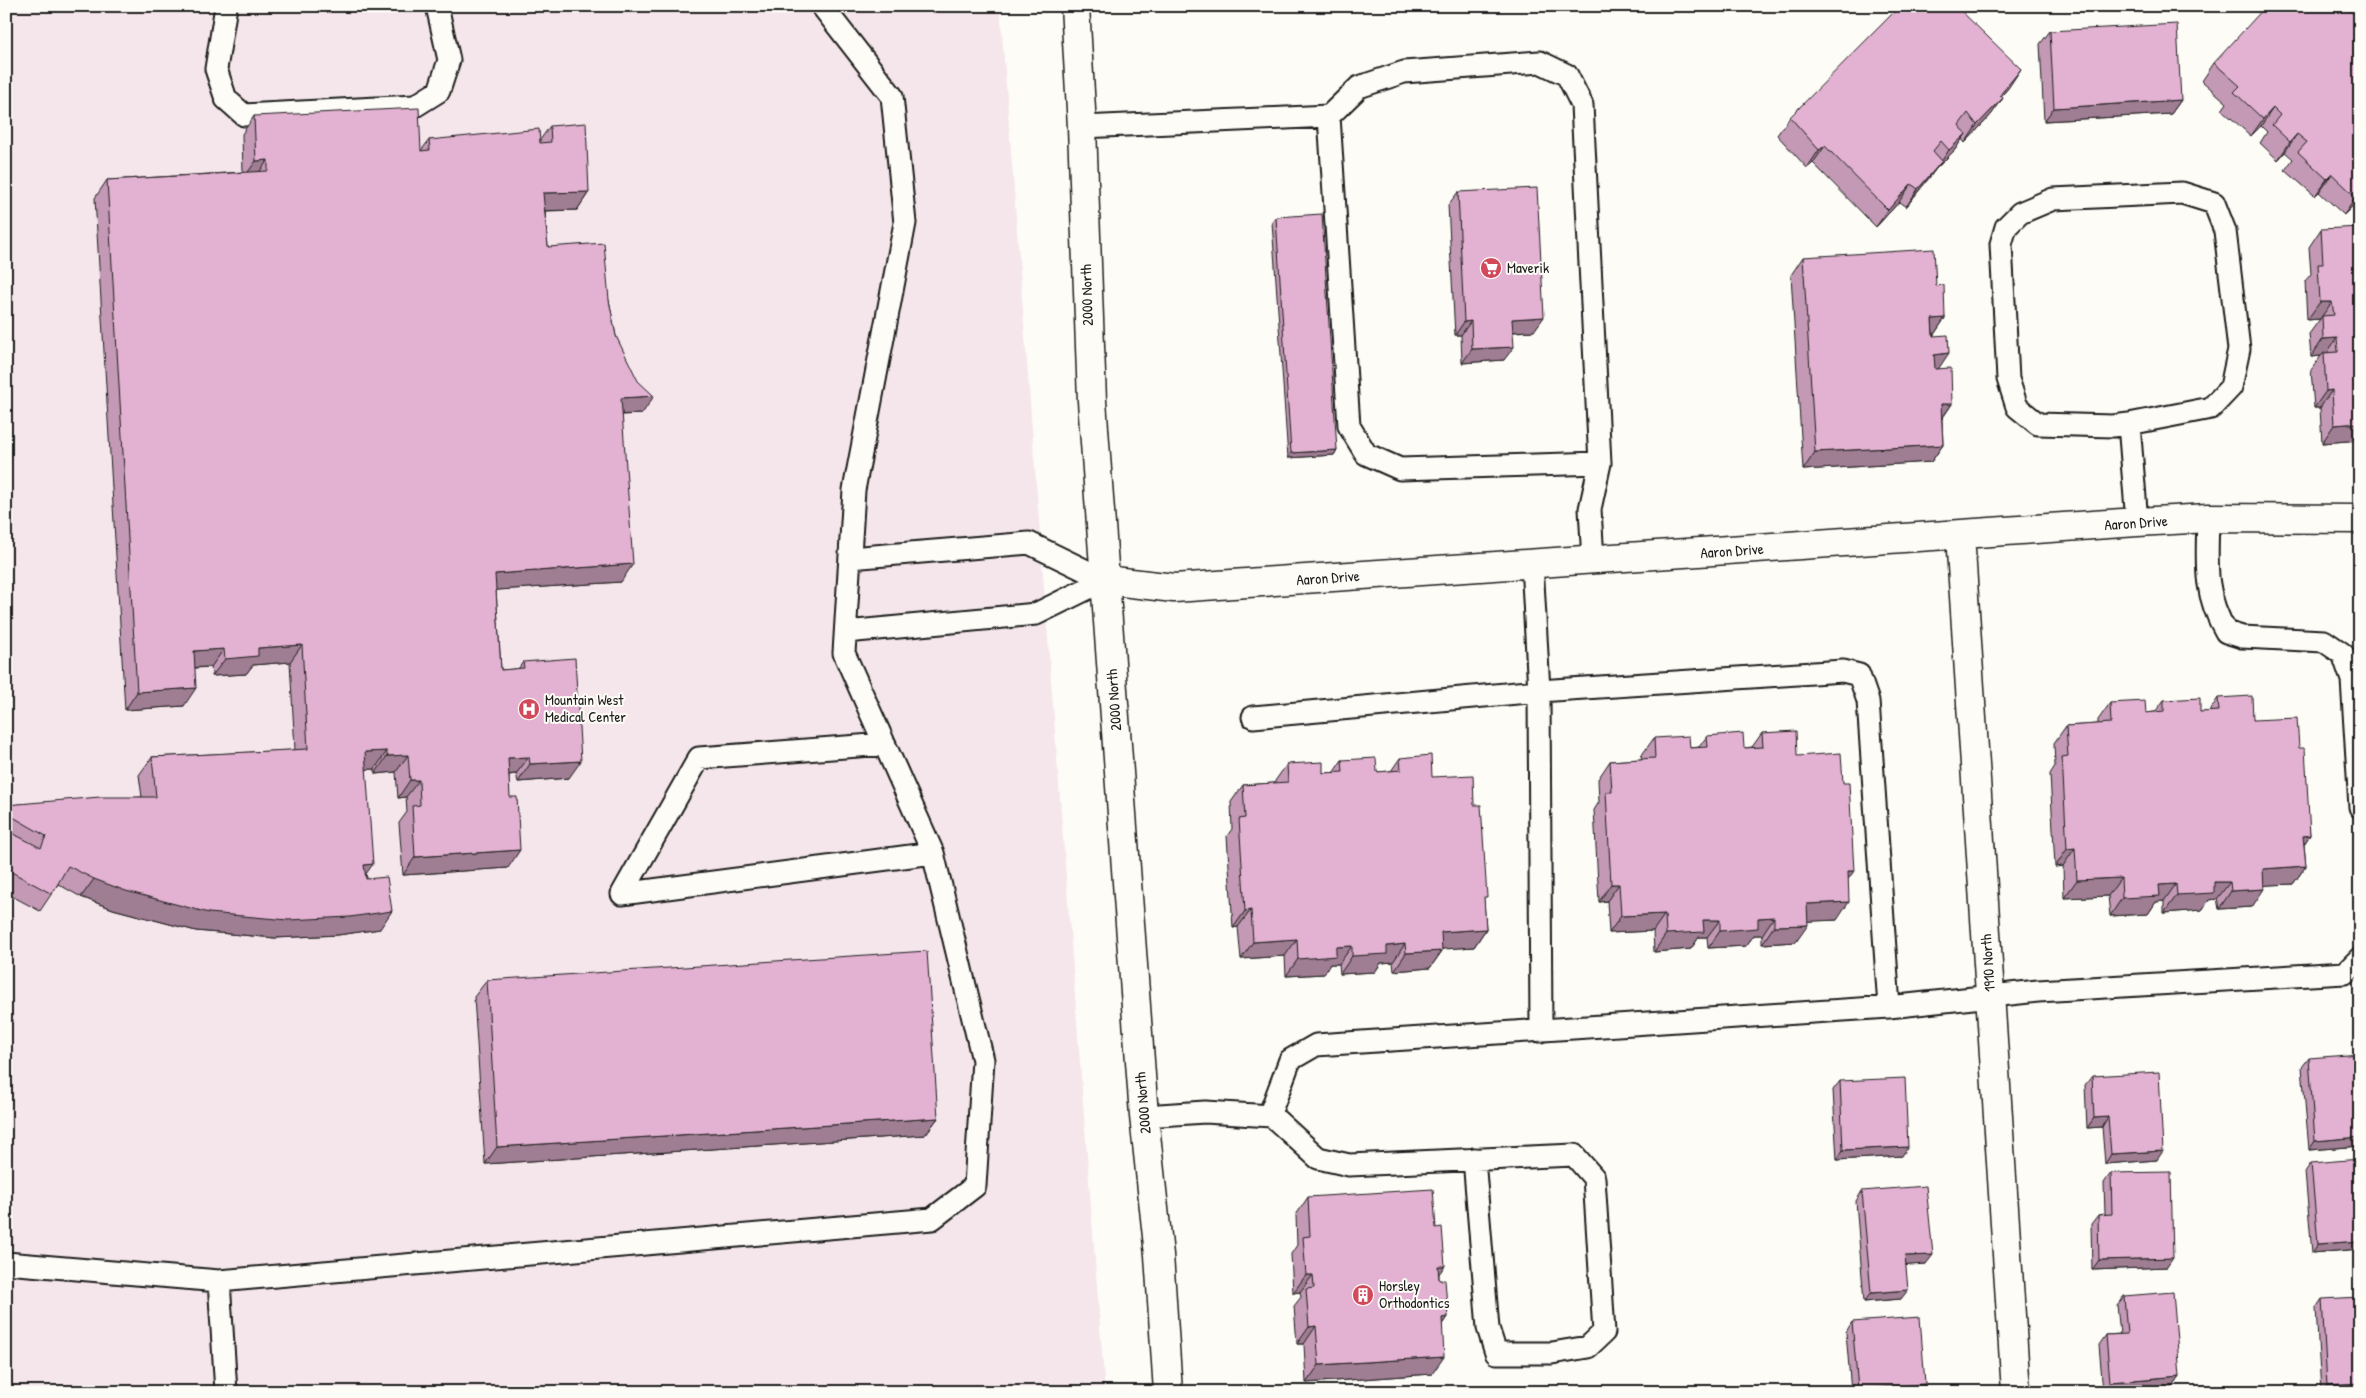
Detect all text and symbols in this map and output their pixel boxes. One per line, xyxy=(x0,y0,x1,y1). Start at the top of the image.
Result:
supermarket icon: Maverik xyxy=(1479,256,1503,280)
place label: Maverik xyxy=(1507,257,1549,278)
street label: 2000 North xyxy=(1075,264,1098,326)
street label: Aaron Drive xyxy=(2104,510,2168,535)
street label: Aaron Drive xyxy=(1700,538,1764,563)
street label: Aaron Drive xyxy=(1296,565,1360,590)
street label: 2000 North xyxy=(1101,668,1126,732)
place label: Mountain West Medical Center xyxy=(545,689,626,727)
hospital icon: Mountain West Medical Center xyxy=(517,697,541,721)
street label: 1910 North xyxy=(1975,933,2000,993)
street label: 2000 North xyxy=(1129,1071,1156,1135)
place label: Horsley Orthodontics xyxy=(1379,1275,1450,1313)
building icon: Horsley Orthodontics xyxy=(1351,1283,1375,1307)

